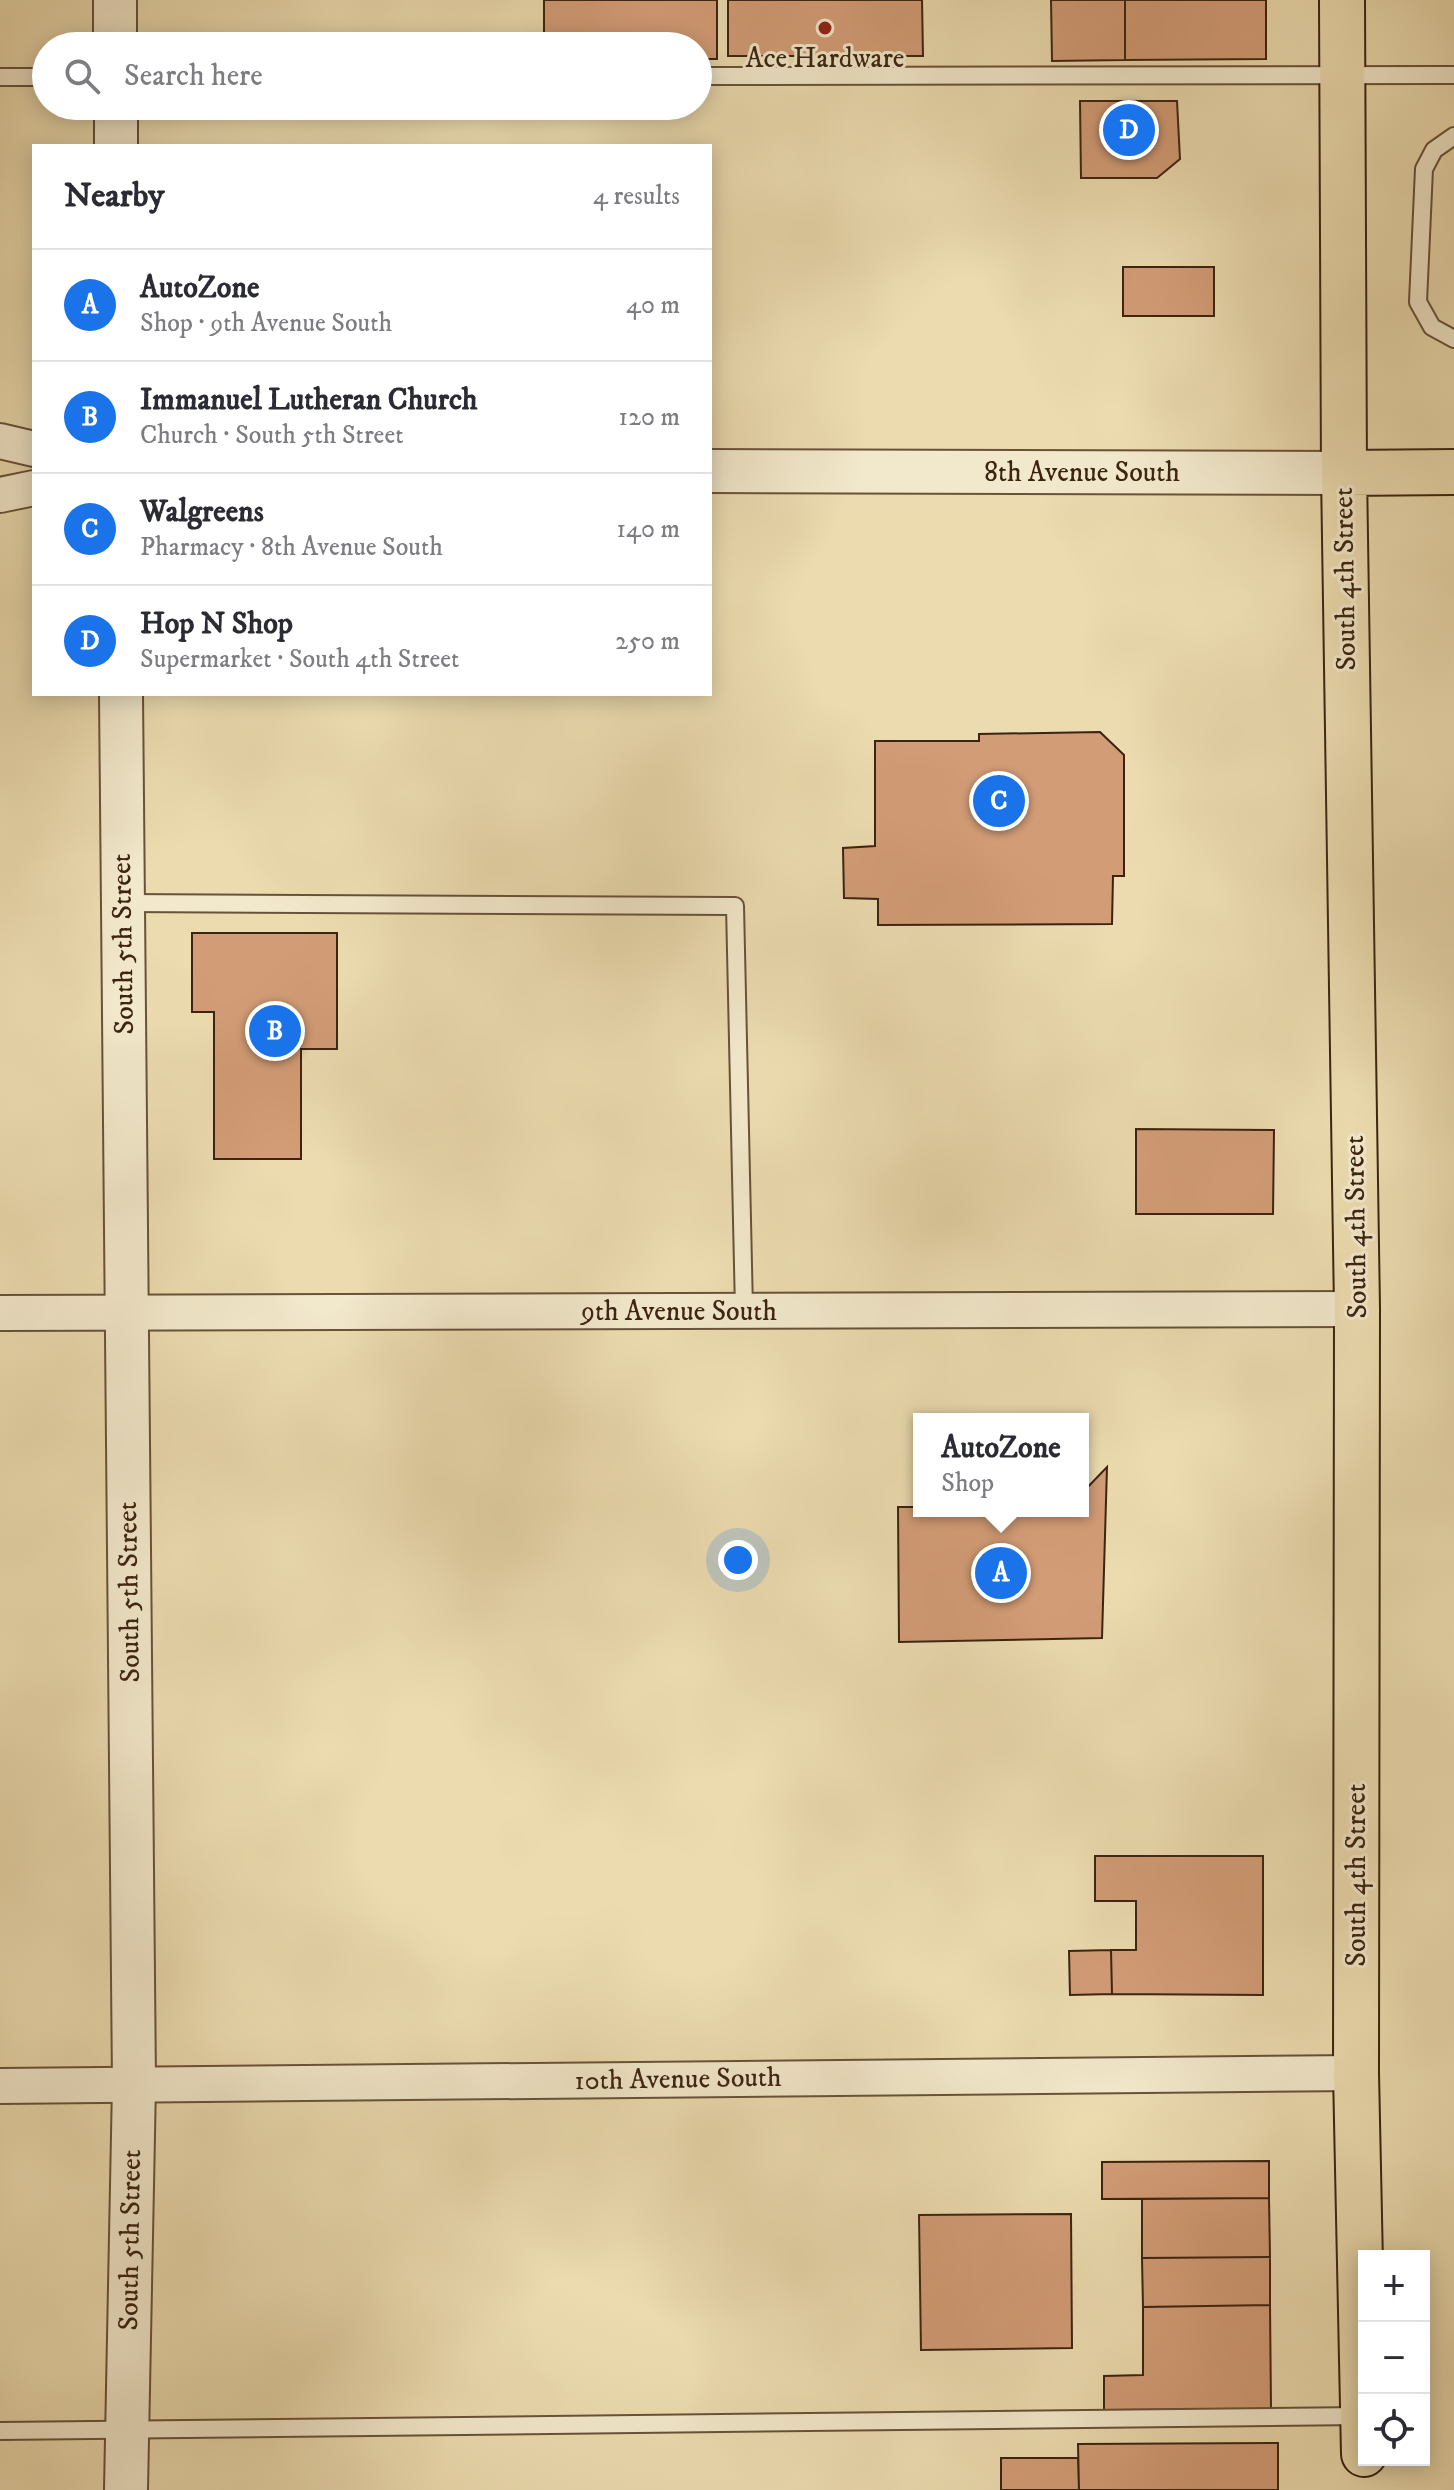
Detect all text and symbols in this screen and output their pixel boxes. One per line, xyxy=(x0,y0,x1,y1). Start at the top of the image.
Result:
marker: Ace Hardware xyxy=(816,19,834,37)
search box xyxy=(32,32,712,120)
place label: Ace Hardware xyxy=(746,41,904,76)
icon: search xyxy=(60,54,104,98)
text: Search here xyxy=(124,58,263,95)
pin: D xyxy=(1103,100,1155,160)
text: Nearby xyxy=(64,175,165,217)
text: 4 results xyxy=(593,180,680,213)
text: AutoZone xyxy=(140,270,259,307)
text: A xyxy=(82,289,98,322)
text: 40 m xyxy=(626,289,680,322)
text: Shop · 9th Avenue South xyxy=(140,307,392,340)
text: Immanuel Lutheran Church xyxy=(140,382,478,419)
text: B xyxy=(82,401,98,434)
text: 120 m xyxy=(619,401,680,434)
text: Church · South 5th Street xyxy=(140,419,403,452)
street label: 8th Avenue South xyxy=(984,455,1180,490)
street label: South 4th Street xyxy=(1326,487,1364,671)
text: Walgreens xyxy=(140,494,264,531)
text: C xyxy=(81,513,99,546)
text: 140 m xyxy=(616,513,680,546)
text: Pharmacy · 8th Avenue South xyxy=(140,531,443,564)
text: Hop N Shop xyxy=(140,606,293,643)
text: D xyxy=(80,625,100,658)
text: 250 m xyxy=(615,625,680,658)
text: Supermarket · South 4th Street xyxy=(140,643,459,676)
pin: C xyxy=(973,771,1025,831)
street label: South 5th Street xyxy=(104,853,142,1035)
pin: B xyxy=(249,1001,301,1061)
street label: South 4th Street xyxy=(1337,1135,1375,1319)
street label: 9th Avenue South xyxy=(579,1294,777,1329)
popup xyxy=(913,1413,1089,1517)
text: AutoZone xyxy=(941,1430,1061,1467)
text: Shop xyxy=(941,1467,994,1500)
street label: South 5th Street xyxy=(110,1501,148,1683)
your location xyxy=(718,1540,758,1580)
pin: A xyxy=(975,1543,1027,1603)
street label: South 4th Street xyxy=(1339,1783,1374,1967)
street label: 10th Avenue South xyxy=(574,2060,782,2098)
street label: South 5th Street xyxy=(111,2149,149,2331)
map controls xyxy=(1358,2250,1430,2466)
button: + xyxy=(1358,2250,1430,2322)
button: − xyxy=(1358,2322,1430,2394)
button: locate xyxy=(1358,2394,1430,2466)

